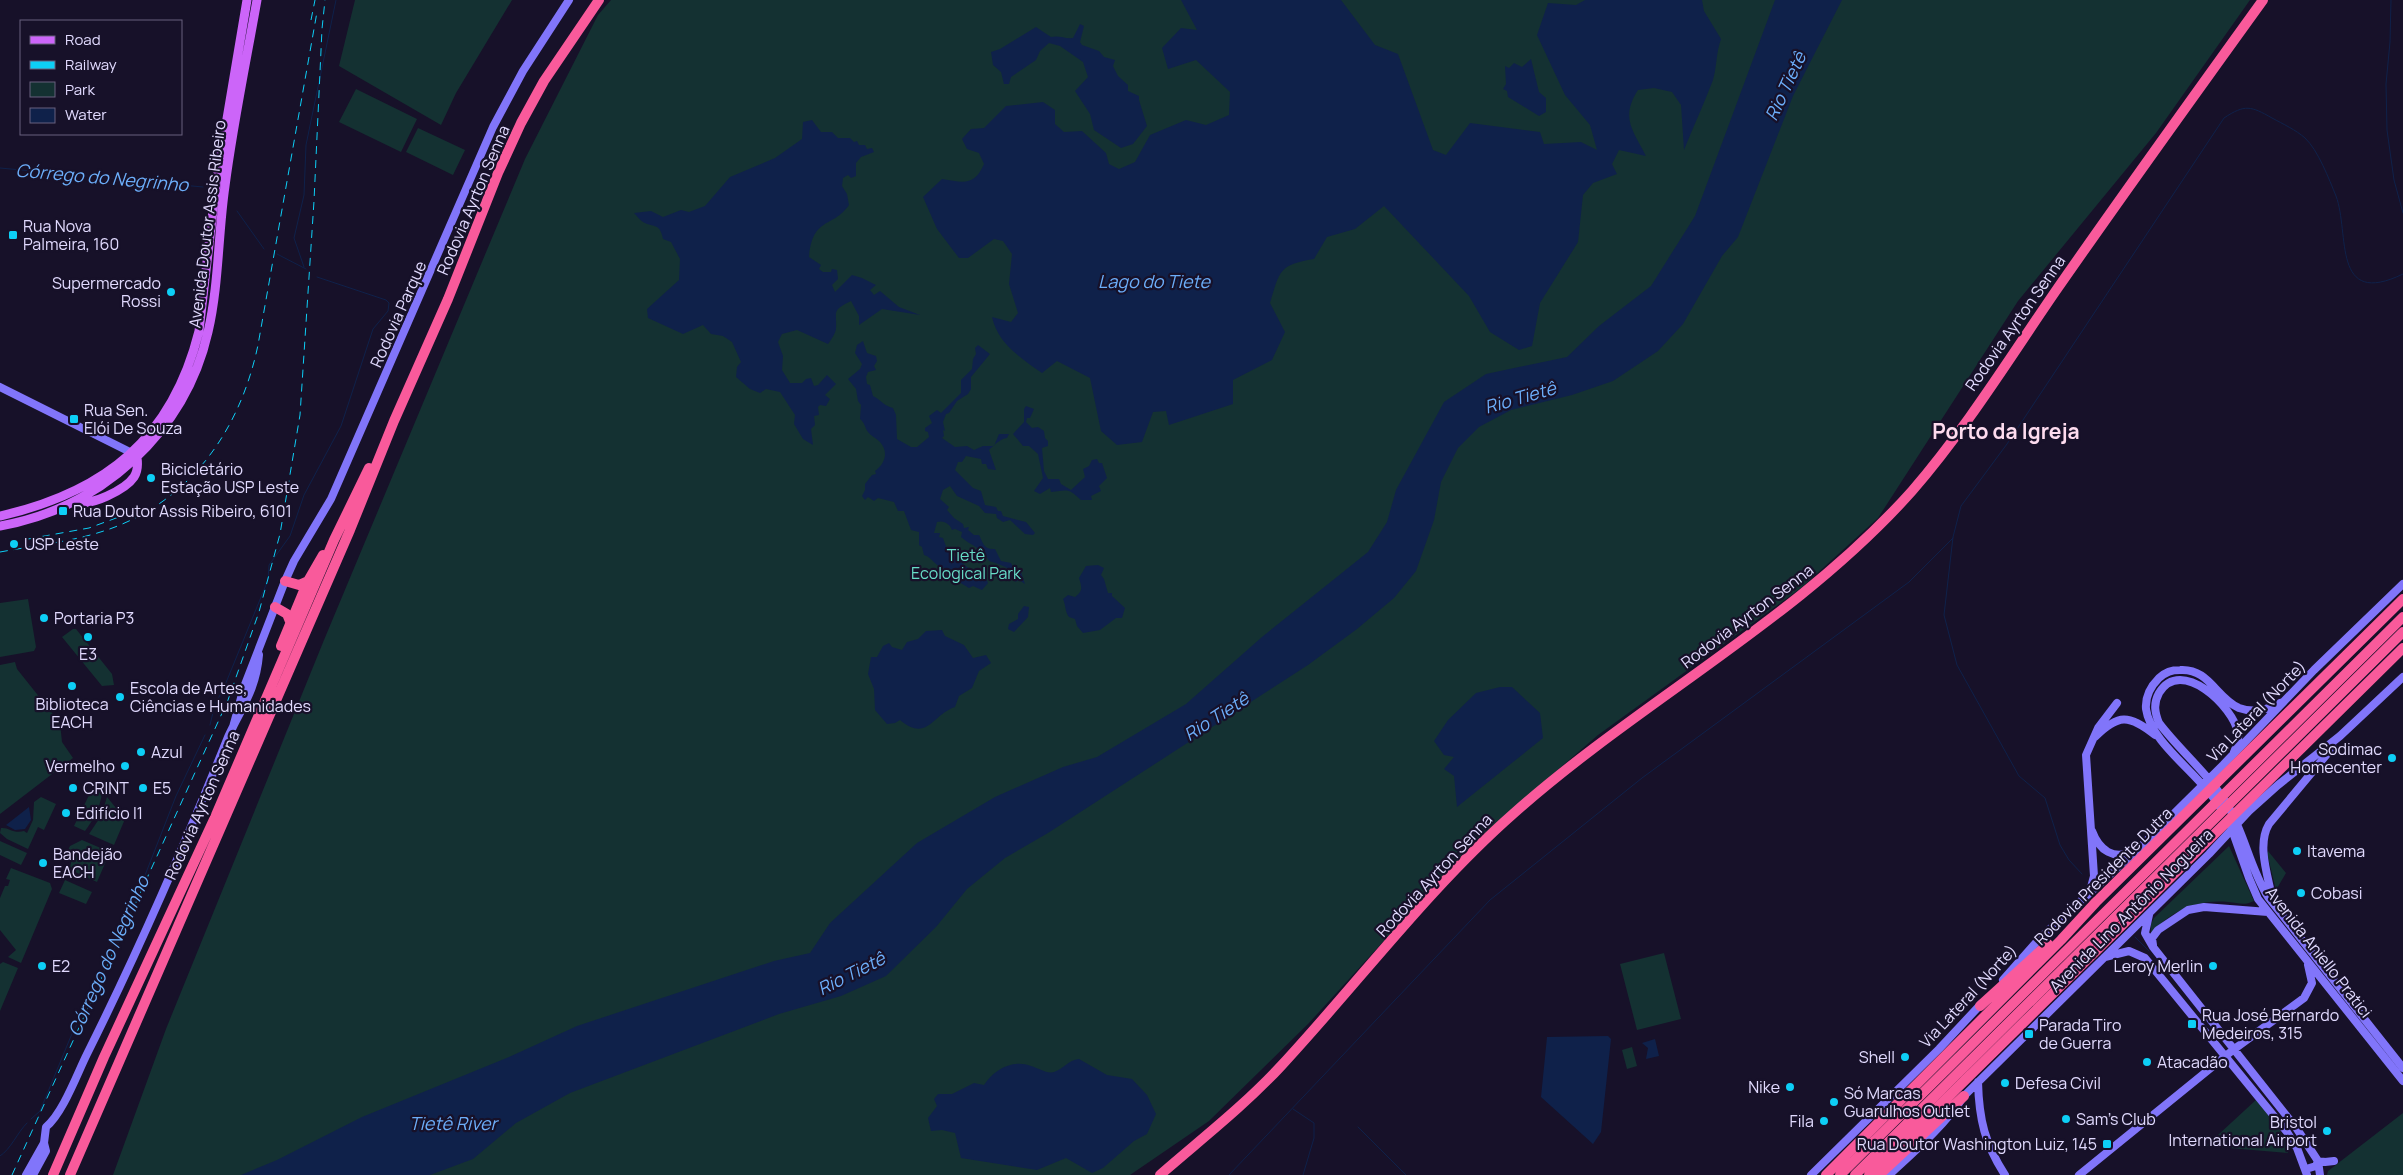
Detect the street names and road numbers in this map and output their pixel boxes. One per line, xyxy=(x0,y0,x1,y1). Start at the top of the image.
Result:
street label: Avenida Doutor Assis Ribeiro xyxy=(183,119,231,329)
street label: Rodovia Ayrton Senna xyxy=(431,122,515,278)
street label: Rodovia Ayrton Senna xyxy=(1960,251,2070,395)
street label: Rodovia Parque xyxy=(365,257,431,371)
street label: Rodovia Ayrton Senna xyxy=(1676,559,1818,673)
street label: Via Lateral (Norte) xyxy=(2202,655,2310,767)
street label: Rodovia Ayrton Senna xyxy=(159,727,245,883)
street label: Rodovia Presidente Dutra xyxy=(2029,802,2177,950)
street label: Rodovia Ayrton Senna xyxy=(1371,809,1497,941)
street label: Avenida Lino Antônio Nogueira xyxy=(2044,823,2218,997)
street label: Avenida Aniello Pratici xyxy=(2261,882,2377,1022)
street label: Via Lateral (Norte) xyxy=(1914,940,2022,1052)

